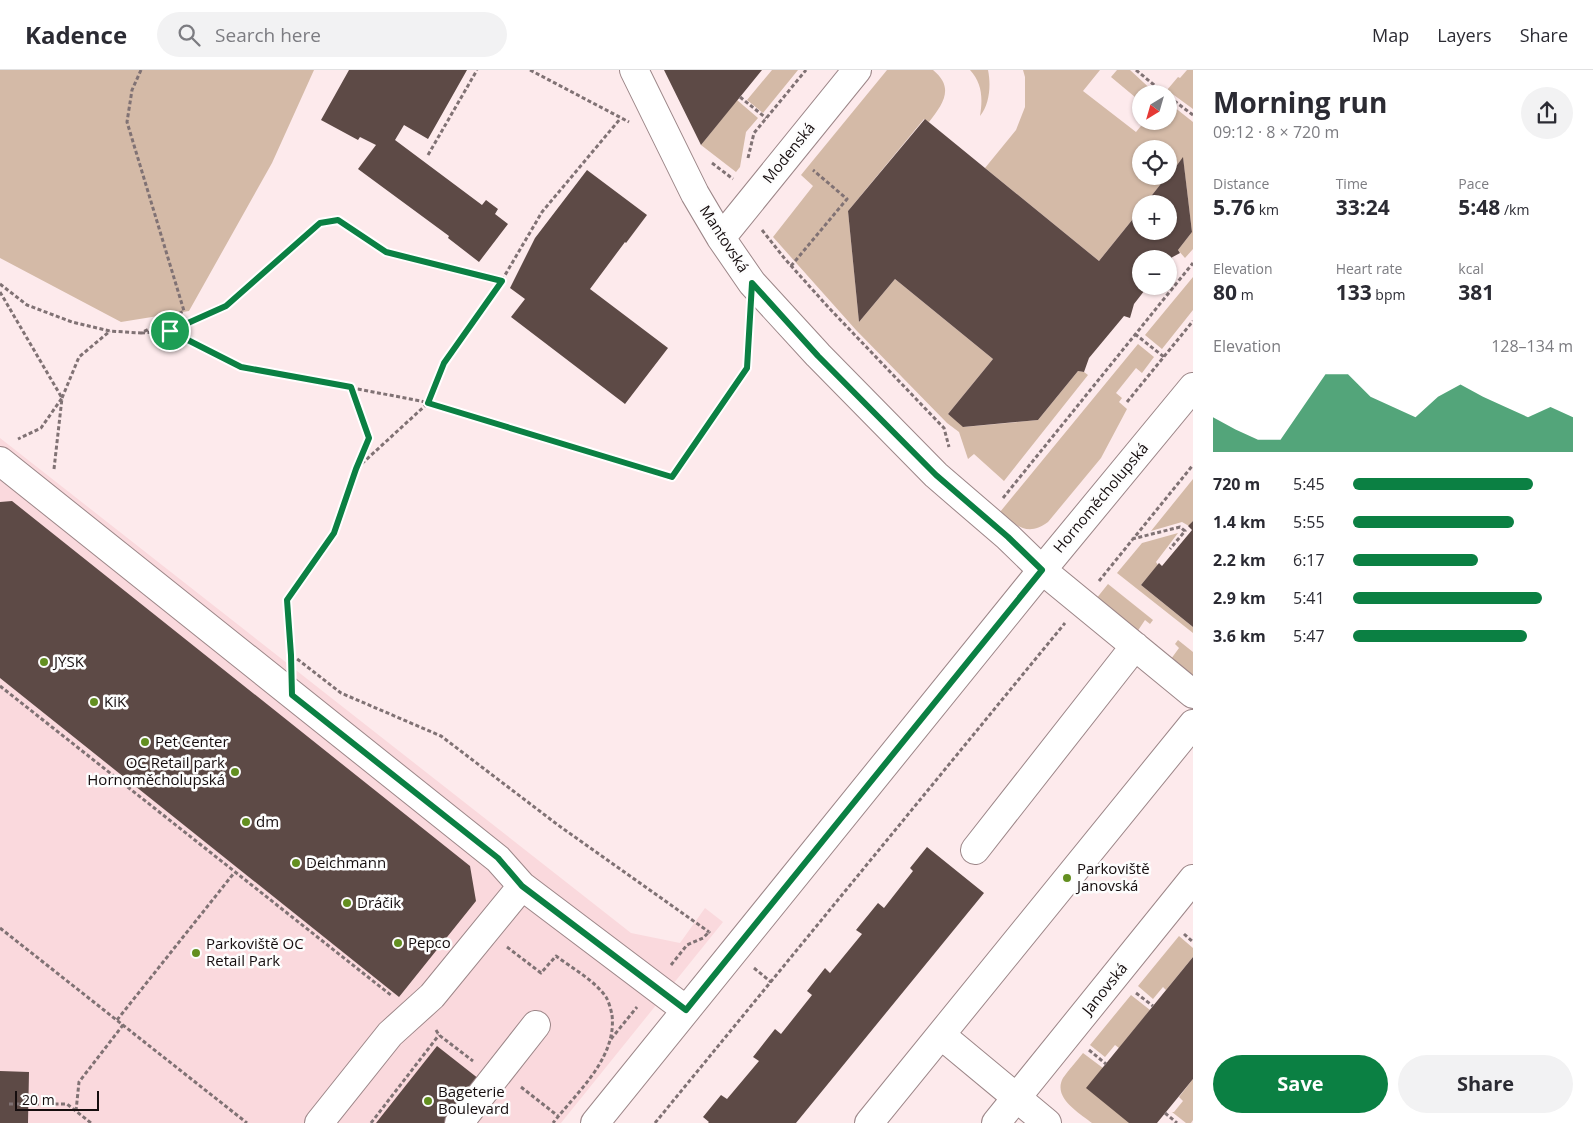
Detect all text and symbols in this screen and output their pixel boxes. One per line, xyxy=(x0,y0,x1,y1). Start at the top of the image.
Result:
search box xyxy=(157,12,507,57)
text: Kadence xyxy=(25,18,127,51)
icon: search xyxy=(175,21,203,49)
text: Search here xyxy=(215,22,321,48)
text: Map xyxy=(1372,23,1409,47)
text: Layers xyxy=(1437,23,1492,47)
text: Share xyxy=(1520,23,1568,47)
text: Morning run xyxy=(1213,83,1387,121)
north arrow xyxy=(1132,85,1178,130)
map controls xyxy=(1132,85,1177,295)
button: share xyxy=(1521,87,1573,139)
street label: Modenská xyxy=(758,118,819,187)
text: 09:12 · 8 × 720 m xyxy=(1213,121,1339,143)
button: locate xyxy=(1132,140,1177,185)
text: Distance xyxy=(1213,174,1269,193)
text: Time xyxy=(1336,174,1368,193)
text: Pace xyxy=(1458,174,1489,193)
text: 5.76 xyxy=(1213,193,1255,221)
text: 33:24 xyxy=(1336,193,1390,221)
text: 5:48 xyxy=(1458,193,1500,221)
button: + xyxy=(1132,195,1177,240)
text: km xyxy=(1255,200,1279,219)
text: /km xyxy=(1500,200,1529,219)
street label: Mantovská xyxy=(696,201,754,276)
button: − xyxy=(1132,250,1177,295)
text: Elevation xyxy=(1213,259,1272,278)
text: Heart rate xyxy=(1336,259,1402,278)
text: kcal xyxy=(1458,259,1484,278)
text: 80 xyxy=(1213,278,1237,306)
text: 133 xyxy=(1336,278,1372,306)
text: 381 xyxy=(1458,278,1494,306)
text: m xyxy=(1237,285,1254,304)
text: bpm xyxy=(1372,285,1405,304)
pin xyxy=(149,310,191,352)
icon: arrive xyxy=(156,317,184,345)
text: Elevation xyxy=(1213,335,1281,357)
text: 128–134 m xyxy=(1491,335,1573,357)
street label: Hornoměcholupská xyxy=(1048,438,1152,557)
text: 720 m xyxy=(1213,473,1260,495)
text: 5:45 xyxy=(1293,473,1325,495)
text: 1.4 km xyxy=(1213,511,1266,533)
text: 5:55 xyxy=(1293,511,1325,533)
text: 2.2 km xyxy=(1213,549,1266,571)
text: 6:17 xyxy=(1293,549,1325,571)
text: 2.9 km xyxy=(1213,587,1266,609)
text: 5:41 xyxy=(1293,587,1325,609)
text: 3.6 km xyxy=(1213,625,1266,647)
text: 5:47 xyxy=(1293,625,1325,647)
place label: JYSK xyxy=(52,651,85,671)
marker: JYSK xyxy=(38,656,50,668)
place label: KiK xyxy=(104,691,127,711)
marker: KiK xyxy=(88,696,100,708)
place label: Pet Center xyxy=(155,731,229,751)
marker: Pet Center xyxy=(139,736,151,748)
place label: OC Retail park Hornoměcholupská xyxy=(87,752,225,789)
marker: OC Retail park Hornoměcholupská xyxy=(229,766,241,778)
place label: dm xyxy=(256,811,279,831)
marker: dm xyxy=(240,816,252,828)
place label: Deichmann xyxy=(306,852,386,872)
marker: Deichmann xyxy=(290,857,302,869)
place label: Parkoviště Janovská xyxy=(1075,858,1150,895)
marker: Parkoviště Janovská xyxy=(1061,872,1073,884)
place label: Dráčik xyxy=(357,892,401,912)
marker: Dráčik xyxy=(341,897,353,909)
place label: Pepco xyxy=(408,932,451,952)
place label: Parkoviště OC Retail Park xyxy=(206,933,304,970)
marker: Pepco xyxy=(392,937,404,949)
marker: Parkoviště OC Retail Park xyxy=(190,947,202,959)
street label: Janovská xyxy=(1076,958,1131,1020)
button: Save xyxy=(1213,1055,1388,1113)
button: Share xyxy=(1398,1055,1573,1113)
place label: Bageterie Boulevard xyxy=(438,1081,509,1118)
scale bar xyxy=(15,1088,99,1111)
text: 20 m xyxy=(22,1090,55,1109)
marker: Bageterie Boulevard xyxy=(422,1095,434,1107)

